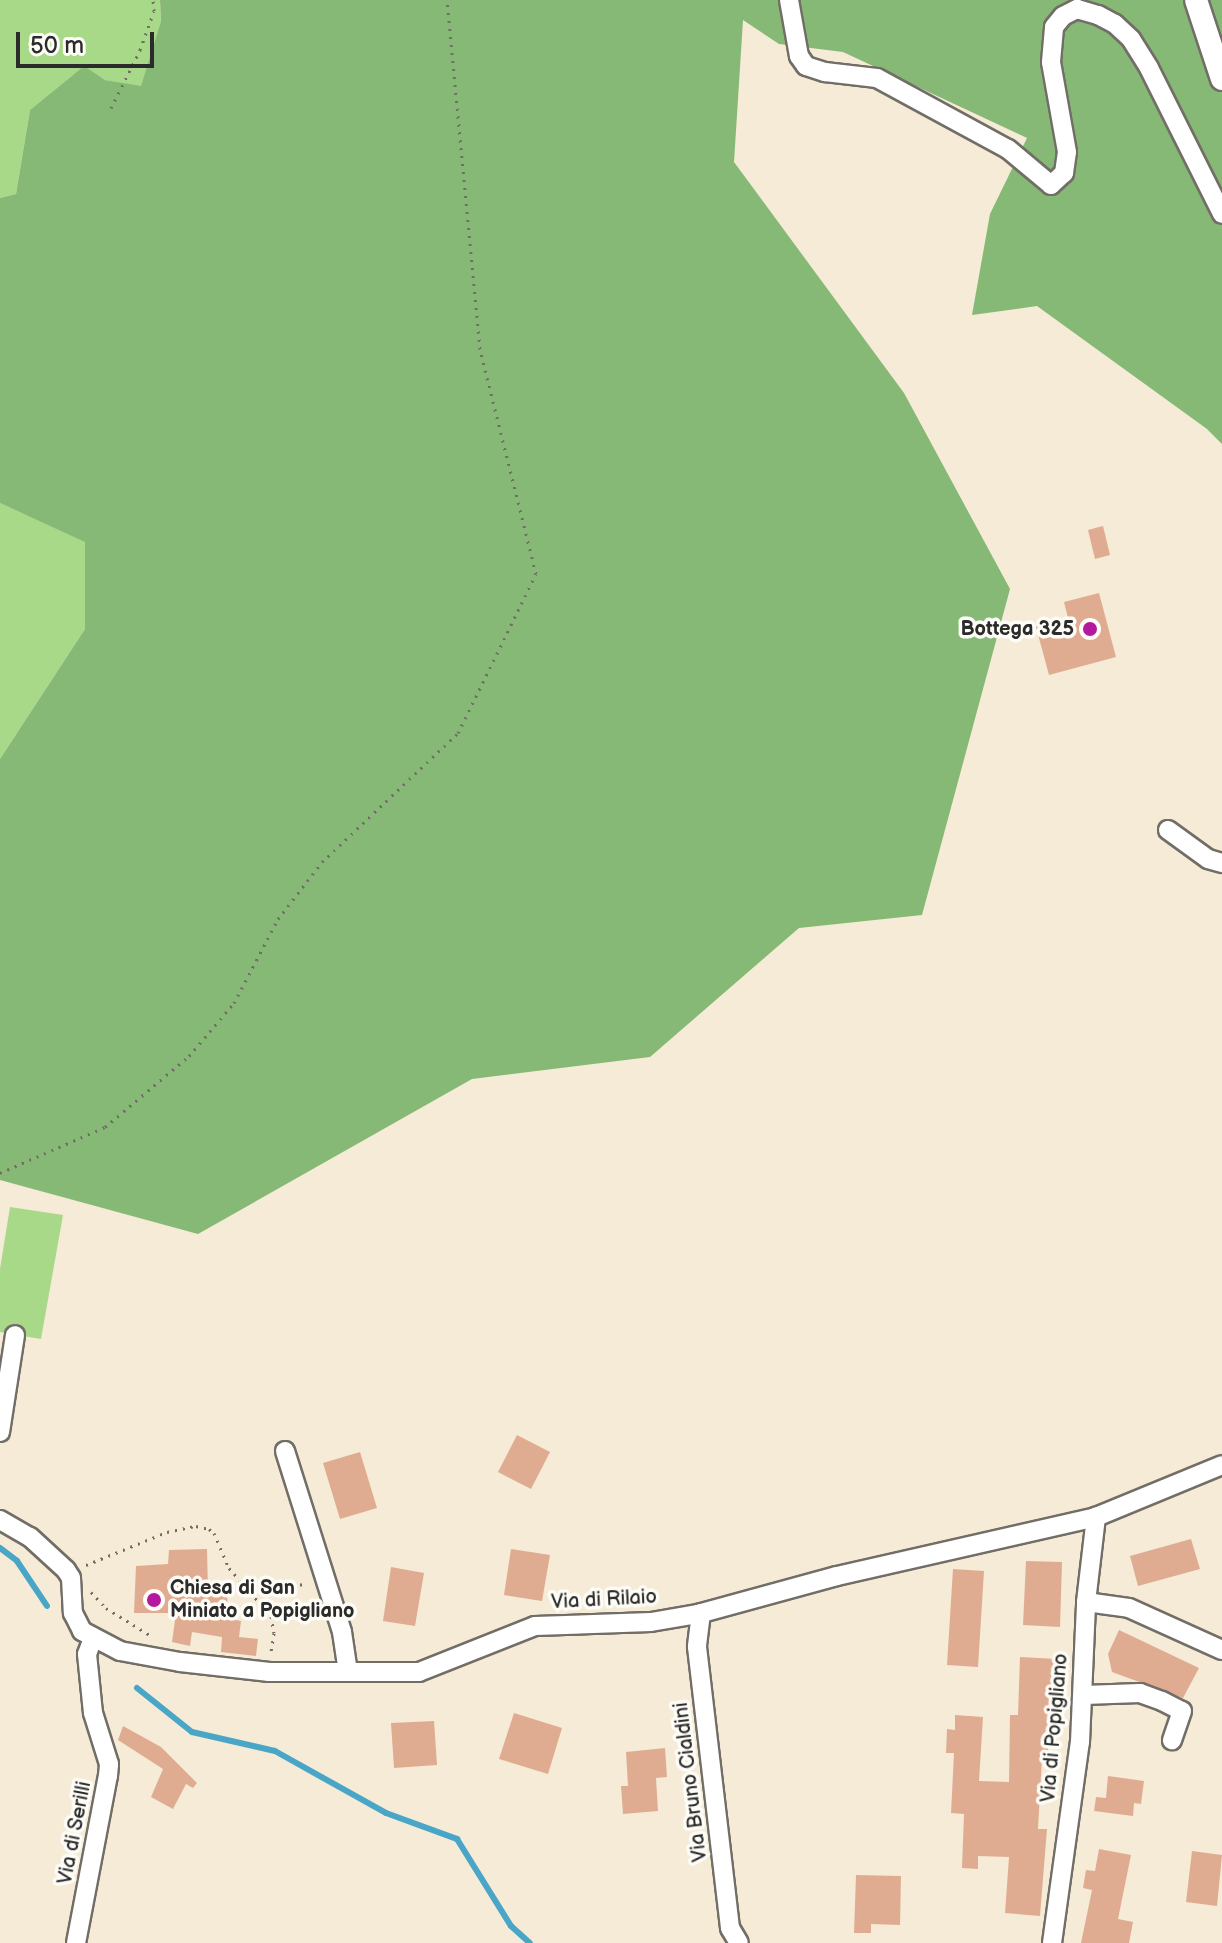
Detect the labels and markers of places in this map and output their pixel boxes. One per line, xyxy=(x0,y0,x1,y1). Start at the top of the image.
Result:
place label: Bottega 325 xyxy=(961,617,1074,641)
marker: Bottega 325 xyxy=(1081,620,1099,638)
place label: Chiesa di San Miniato a Popigliano xyxy=(170,1576,354,1623)
marker: Chiesa di San Miniato a Popigliano xyxy=(145,1591,163,1609)

